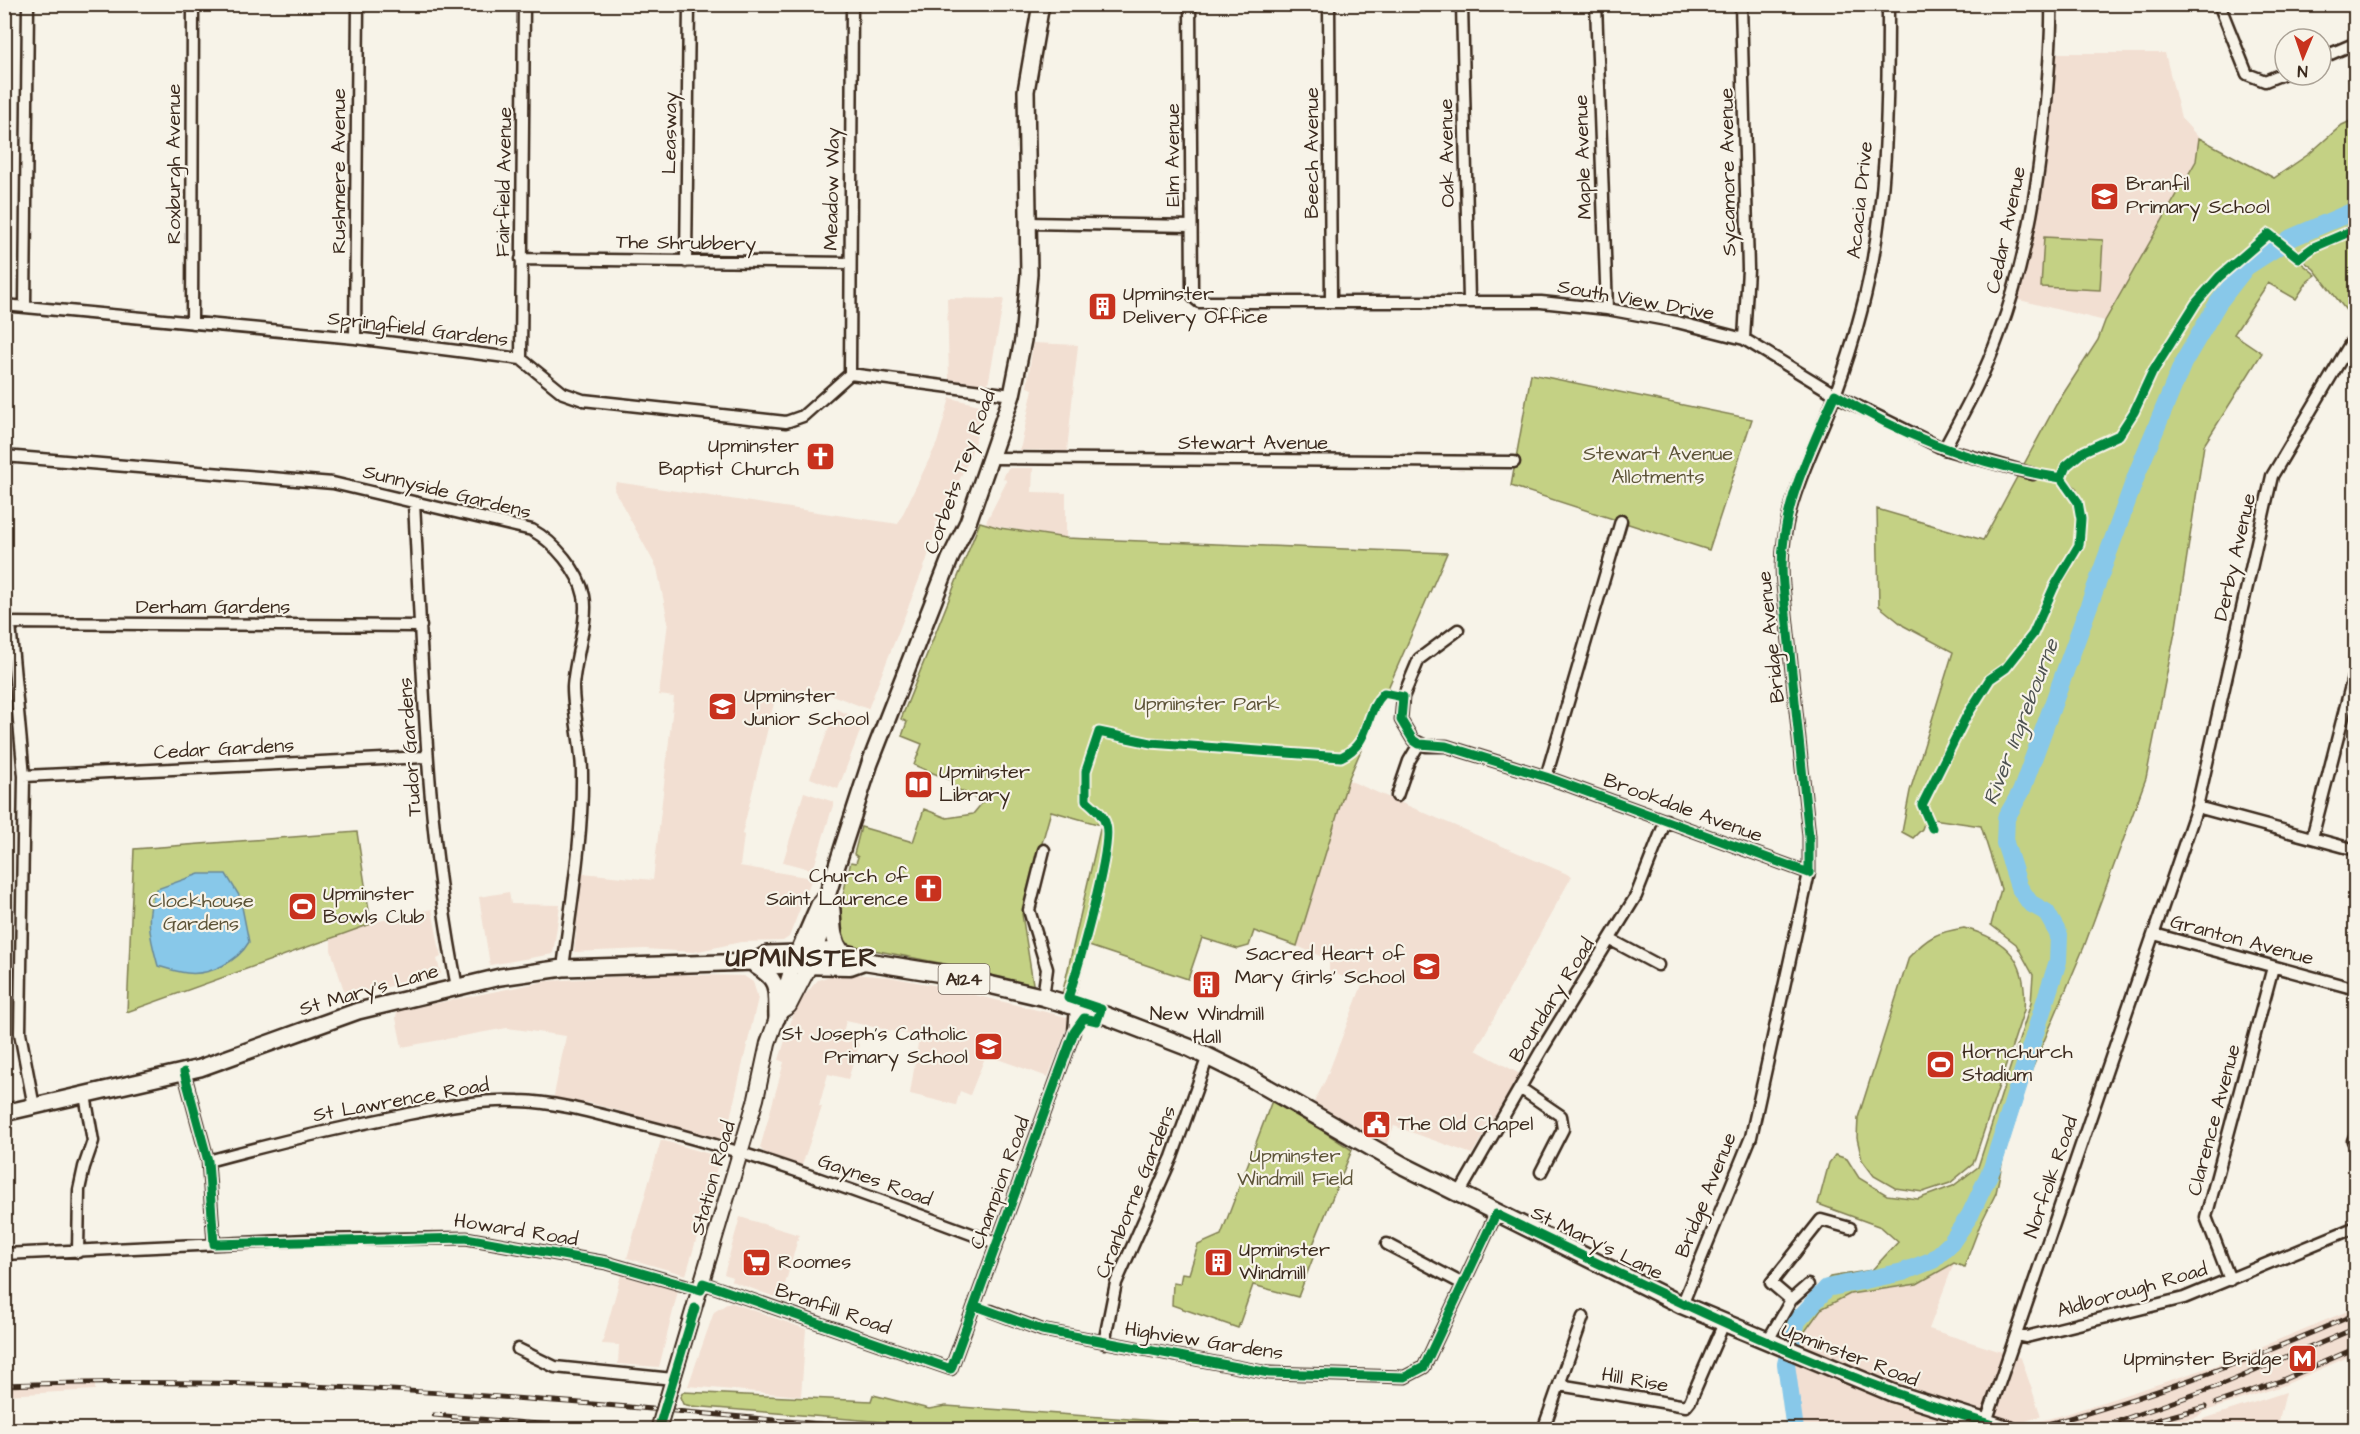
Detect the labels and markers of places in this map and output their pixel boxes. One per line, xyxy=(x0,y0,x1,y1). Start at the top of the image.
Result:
place label: Branfil Primary School xyxy=(2126,170,2270,222)
school or university icon: Branfil Primary School xyxy=(2089,180,2121,212)
place label: Upminster Delivery Office xyxy=(1123,280,1268,332)
building icon: Upminster Delivery Office xyxy=(1086,290,1118,322)
place label: Upminster Baptist Church xyxy=(658,432,799,483)
church icon: Upminster Baptist Church xyxy=(804,441,836,473)
place label: Upminster Junior School xyxy=(744,682,869,733)
school or university icon: Upminster Junior School xyxy=(707,691,739,723)
place label: Upminster Library xyxy=(939,758,1030,810)
library icon: Upminster Library xyxy=(902,768,934,800)
place label: Church of Saint Laurence xyxy=(766,862,908,913)
church icon: Church of Saint Laurence xyxy=(913,872,945,904)
place label: Upminster Bowls Club xyxy=(323,880,425,931)
sports icon: Upminster Bowls Club xyxy=(286,890,318,922)
place label: Sacred Heart of Mary Girls' School xyxy=(1235,940,1405,992)
school or university icon: Sacred Heart of Mary Girls' School xyxy=(1410,950,1442,982)
building icon: New Windmill Hall xyxy=(1191,968,1223,1000)
place label: New Windmill Hall xyxy=(1150,1000,1264,1051)
place label: St Joseph's Catholic Primary School xyxy=(782,1020,968,1072)
school or university icon: St Joseph's Catholic Primary School xyxy=(973,1030,1005,1062)
place label: Hornchurch Stadium xyxy=(1962,1038,2073,1089)
sports icon: Hornchurch Stadium xyxy=(1925,1048,1957,1080)
public building icon: The Old Chapel xyxy=(1361,1108,1393,1140)
place label: The Old Chapel xyxy=(1398,1110,1533,1138)
place label: Upminster Windmill xyxy=(1239,1236,1330,1287)
supermarket icon: Roomes xyxy=(741,1246,773,1278)
building icon: Upminster Windmill xyxy=(1202,1246,1234,1278)
place label: Roomes xyxy=(778,1248,851,1276)
metro station icon: Upminster Bridge xyxy=(2287,1343,2319,1375)
place label: Upminster Bridge xyxy=(2123,1345,2282,1374)

